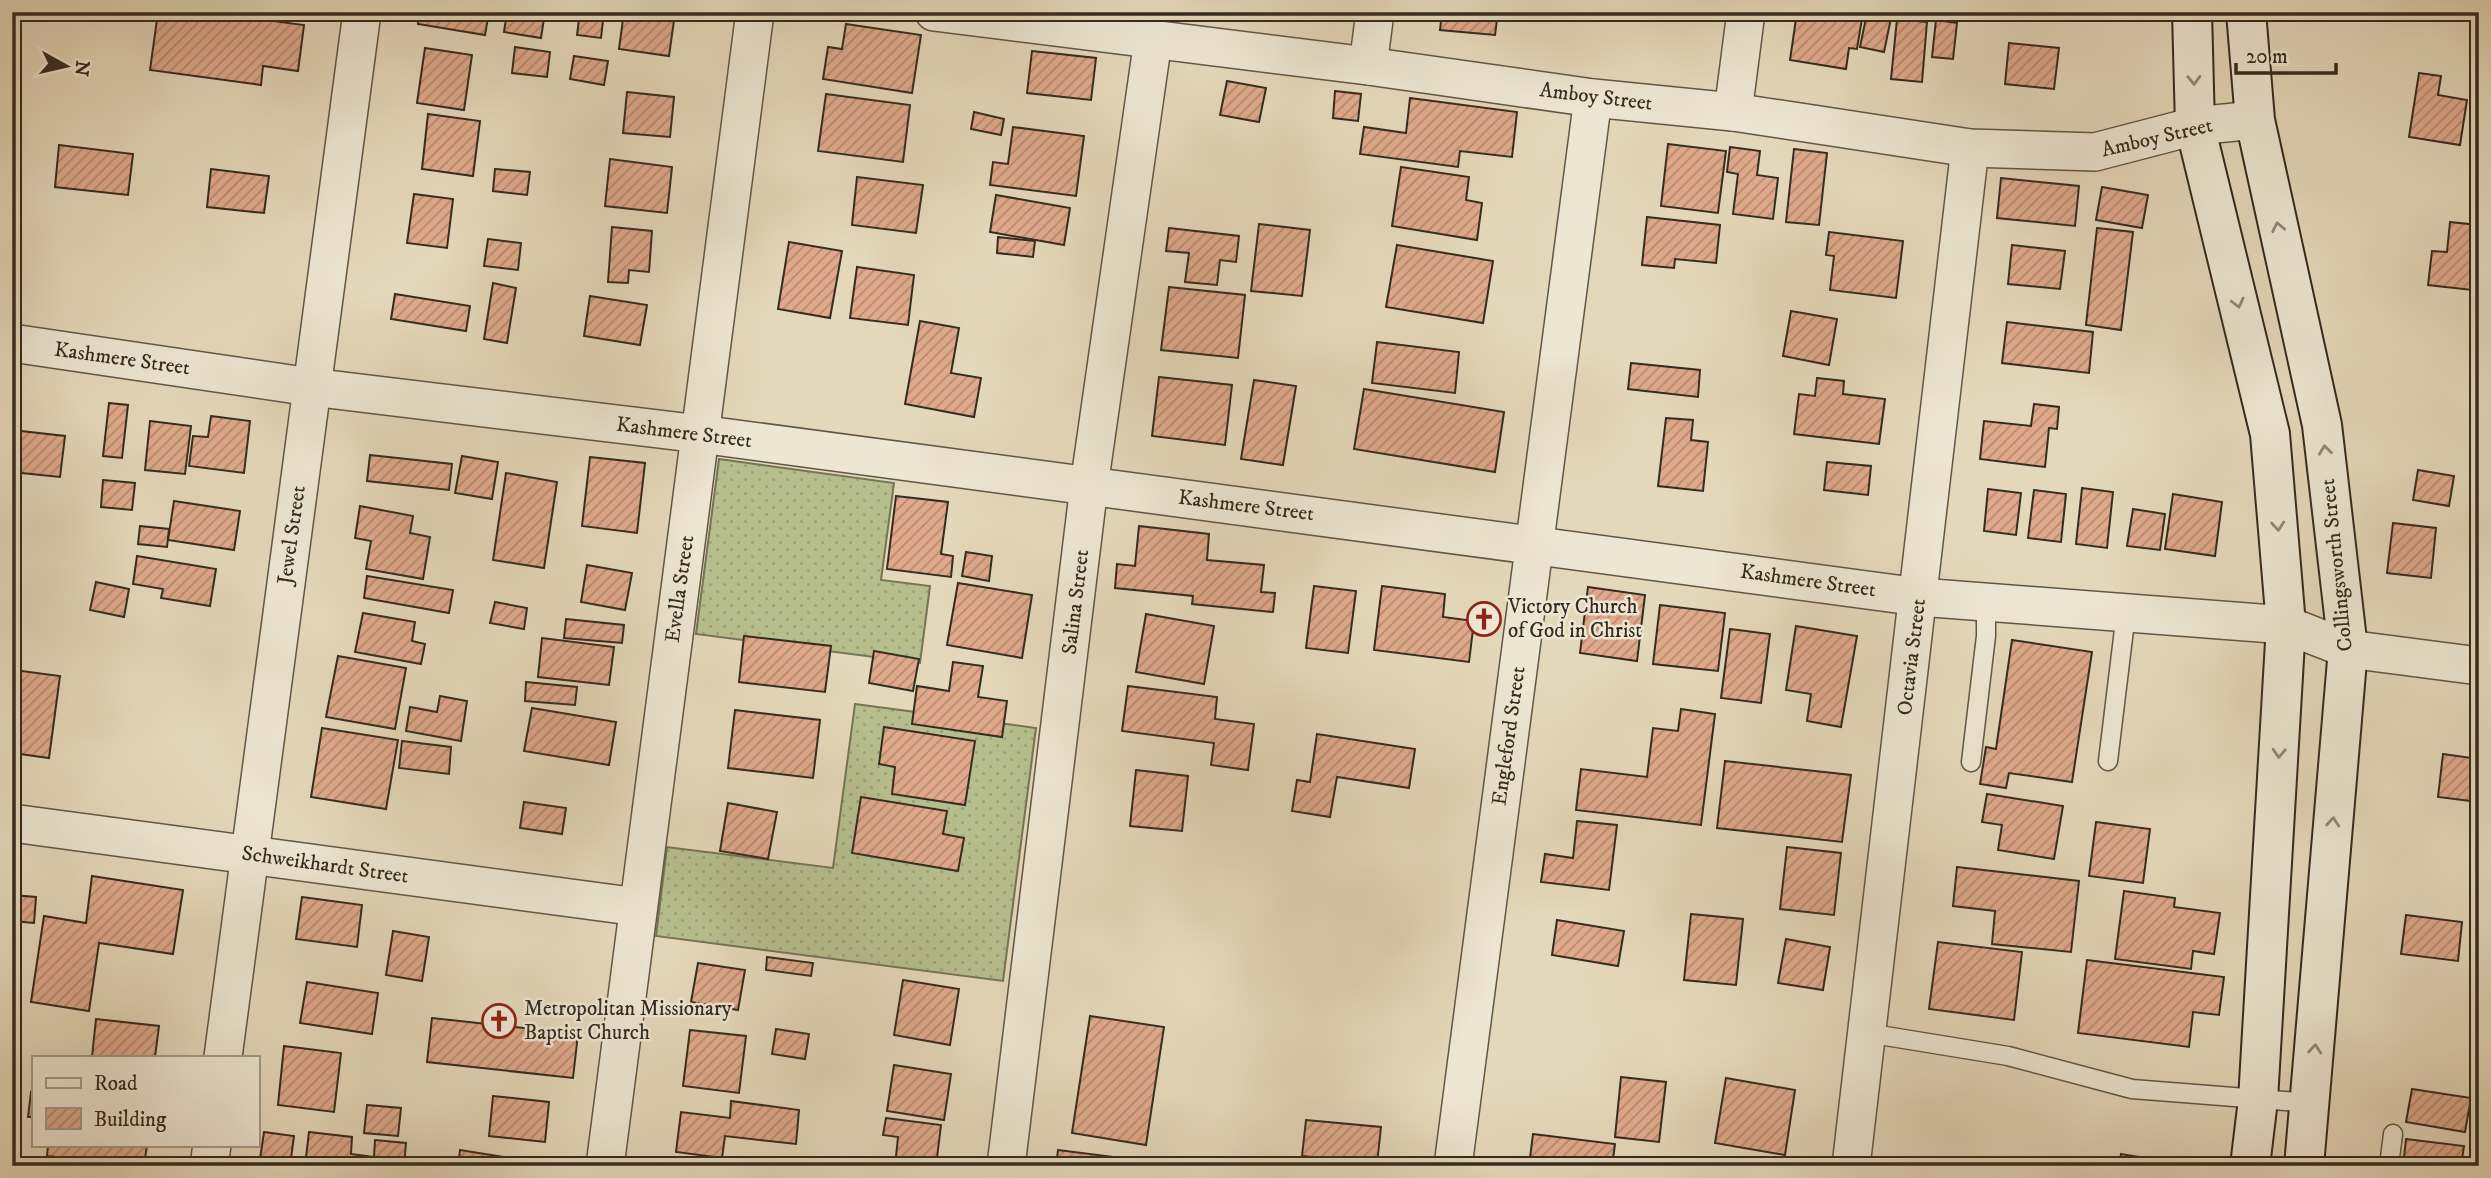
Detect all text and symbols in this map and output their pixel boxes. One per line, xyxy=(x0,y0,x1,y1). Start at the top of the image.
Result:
north arrow xyxy=(32,32,102,102)
scale bar xyxy=(2236,32,2335,76)
text: 20 m xyxy=(2246,44,2288,70)
text: N xyxy=(69,59,94,78)
one-way arrow xyxy=(2186,75,2201,86)
street label: Amboy Street xyxy=(1538,77,1654,117)
street label: Amboy Street xyxy=(2099,113,2215,163)
one-way arrow xyxy=(2272,221,2287,233)
one-way arrow xyxy=(2230,297,2244,309)
street label: Kashmere Street xyxy=(52,337,192,381)
street label: Kashmere Street xyxy=(615,412,754,454)
one-way arrow xyxy=(2317,444,2332,456)
street label: Collingsworth Street xyxy=(2315,477,2359,653)
street label: Jewel Street xyxy=(272,484,312,588)
street label: Kashmere Street xyxy=(1177,485,1316,527)
one-way arrow xyxy=(2270,521,2285,532)
street label: Evella Street xyxy=(660,533,700,644)
street label: Salina Street xyxy=(1057,548,1095,656)
street label: Kashmere Street xyxy=(1738,559,1878,603)
place label: Victory Church of God in Christ xyxy=(1507,594,1642,644)
street label: Octavia Street xyxy=(1892,597,1932,717)
church icon: Victory Church of God in Christ xyxy=(1465,600,1503,638)
street label: Engleford Street xyxy=(1486,665,1532,807)
one-way arrow xyxy=(2271,748,2286,759)
one-way arrow xyxy=(2325,817,2340,828)
street label: Schweikhardt Street xyxy=(240,840,410,890)
place label: Metropolitan Missionary Baptist Church xyxy=(524,996,733,1046)
church icon: Metropolitan Missionary Baptist Church xyxy=(480,1002,518,1040)
one-way arrow xyxy=(2307,1043,2322,1054)
legend xyxy=(32,1056,259,1146)
text: Road xyxy=(94,1071,138,1097)
text: Building xyxy=(94,1107,167,1133)

